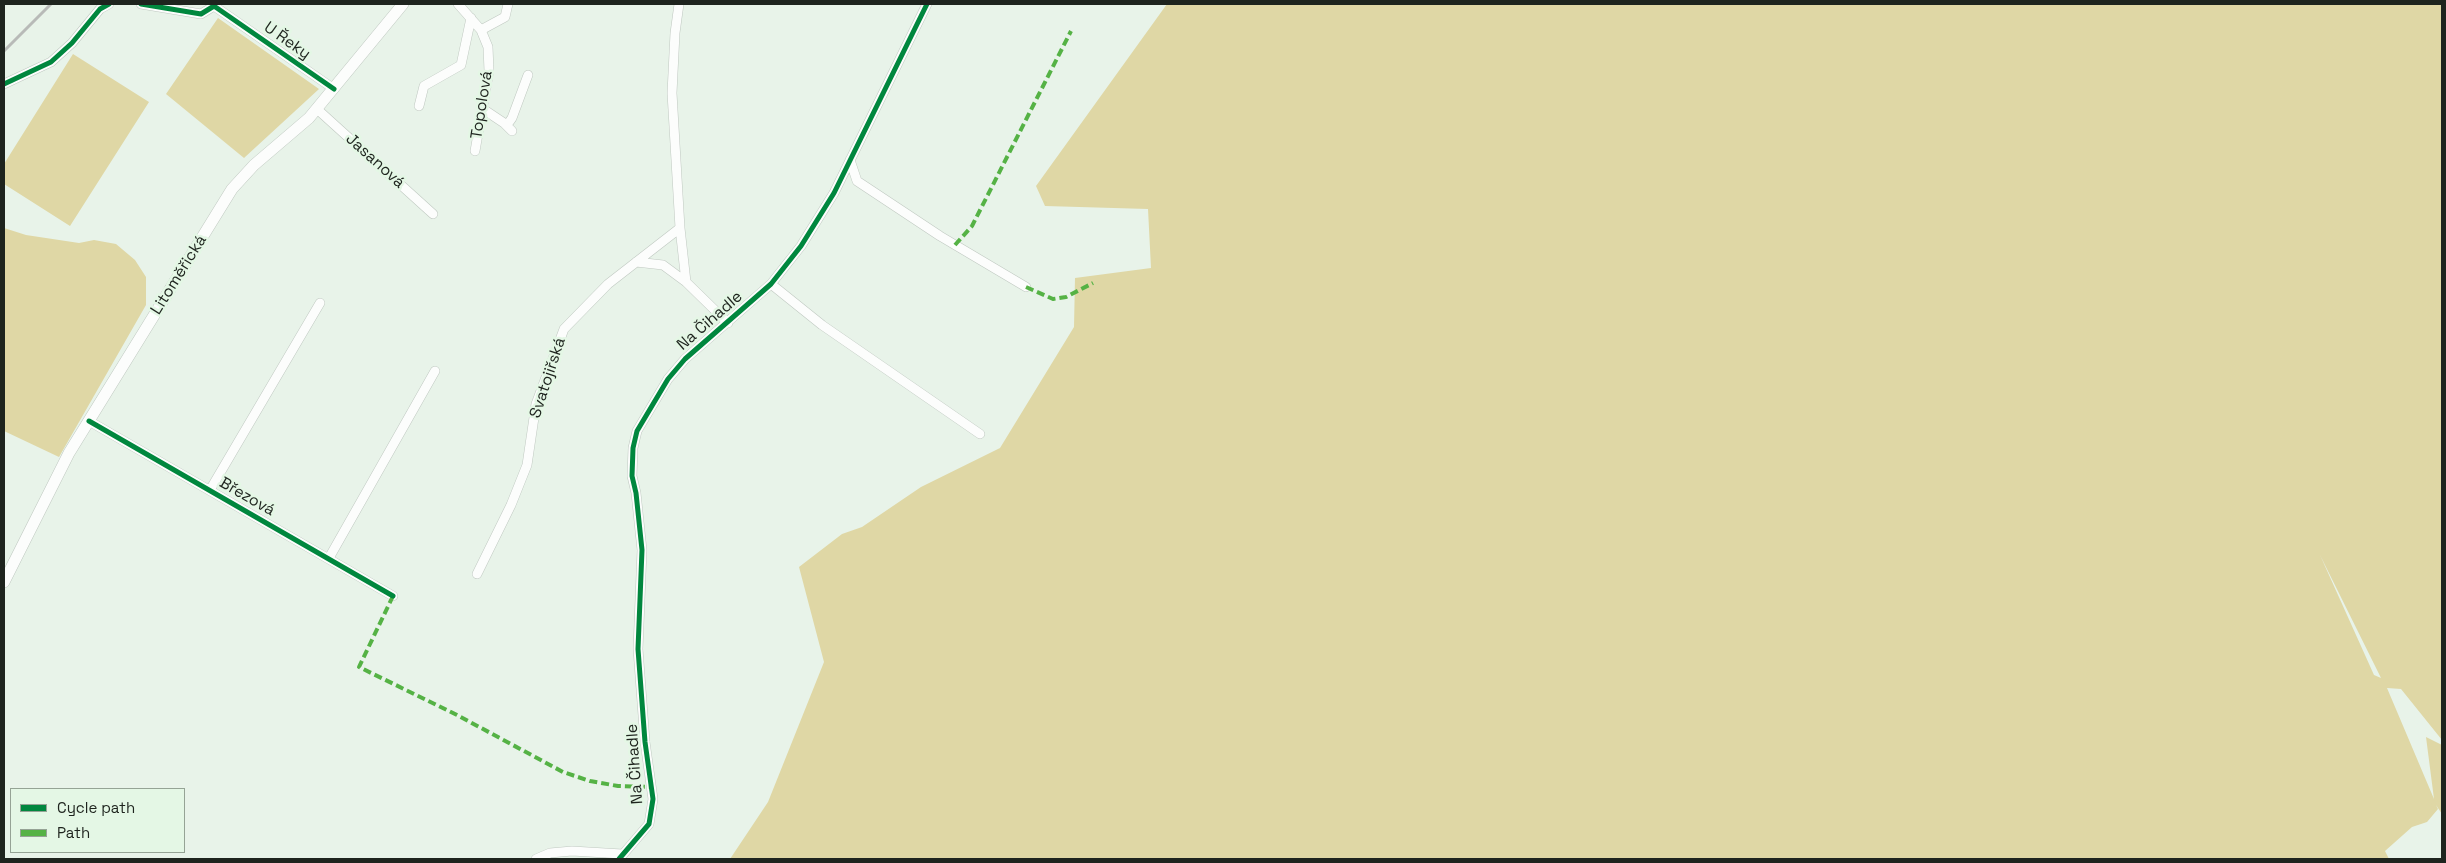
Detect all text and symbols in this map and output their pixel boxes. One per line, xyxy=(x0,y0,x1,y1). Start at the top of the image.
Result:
street label: U Řeky xyxy=(260,18,314,64)
street label: Topolová xyxy=(467,69,497,141)
street label: Jasanová xyxy=(342,130,408,192)
street label: Litoměřická xyxy=(147,232,211,318)
street label: Na Čihadle xyxy=(673,287,747,355)
street label: Svatojiřská xyxy=(526,335,570,421)
street label: Březová xyxy=(216,474,278,520)
street label: Na Čihadle xyxy=(623,723,647,805)
legend xyxy=(10,788,185,853)
text: Cycle path xyxy=(57,798,135,817)
text: Path xyxy=(57,823,90,842)

